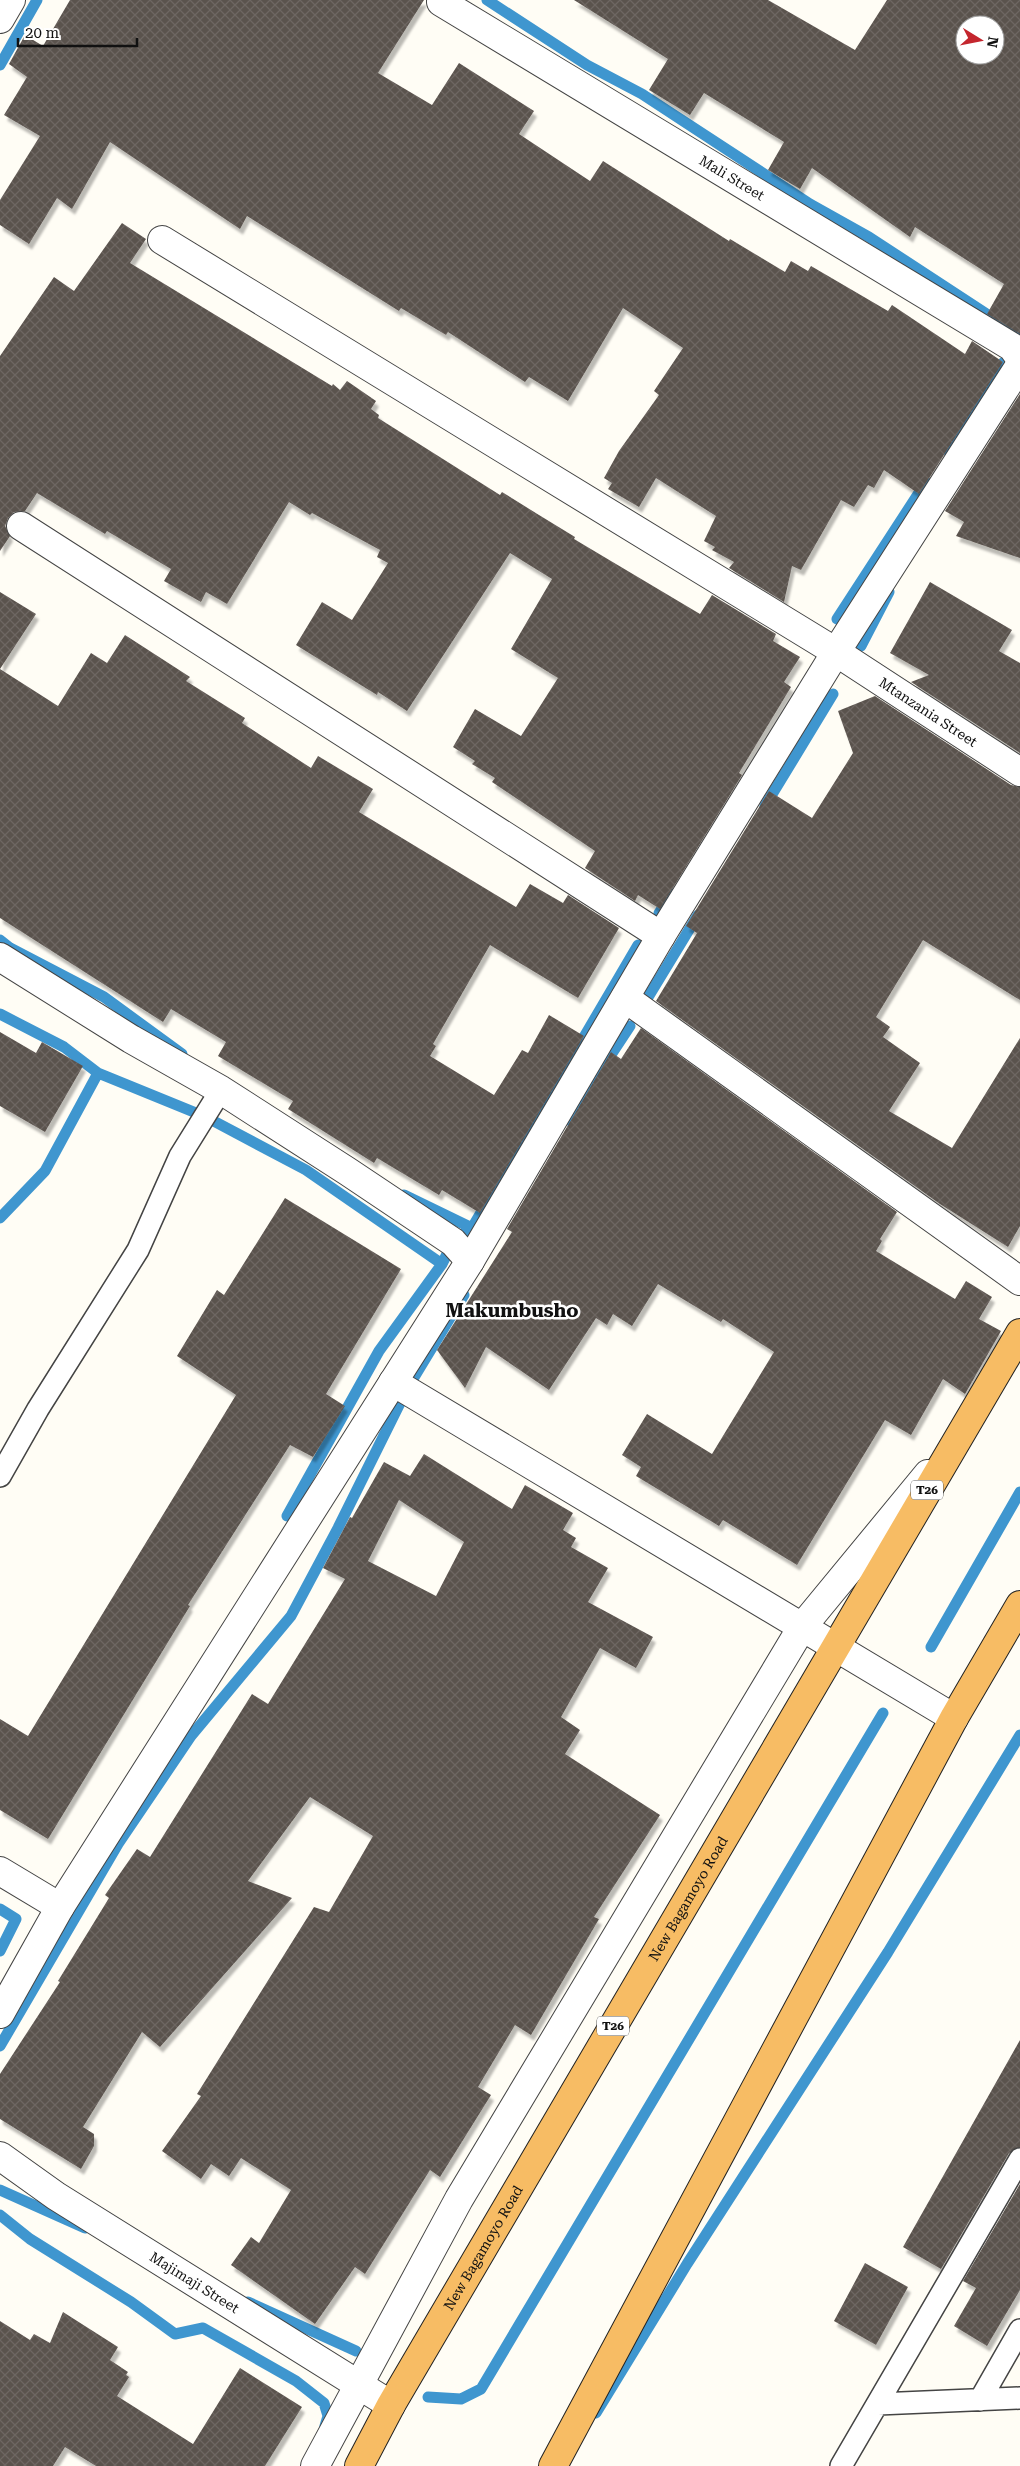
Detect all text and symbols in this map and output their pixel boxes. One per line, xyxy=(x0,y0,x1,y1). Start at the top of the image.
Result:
scale bar xyxy=(18,15,136,47)
north arrow xyxy=(955,15,1005,65)
text: 20 m xyxy=(25,24,60,42)
text: N xyxy=(984,36,1002,49)
street label: Mali Street xyxy=(696,152,768,204)
street label: Mtanzania Street xyxy=(876,674,980,750)
district label: Makumbusho xyxy=(445,1299,579,1322)
road number: T26 xyxy=(911,1480,943,1500)
street label: New Bagamoyo Road xyxy=(645,1833,731,1964)
road number: T26 xyxy=(597,2016,629,2035)
street label: New Bagamoyo Road xyxy=(440,2183,526,2313)
street label: Majimaji Street xyxy=(147,2249,242,2316)

